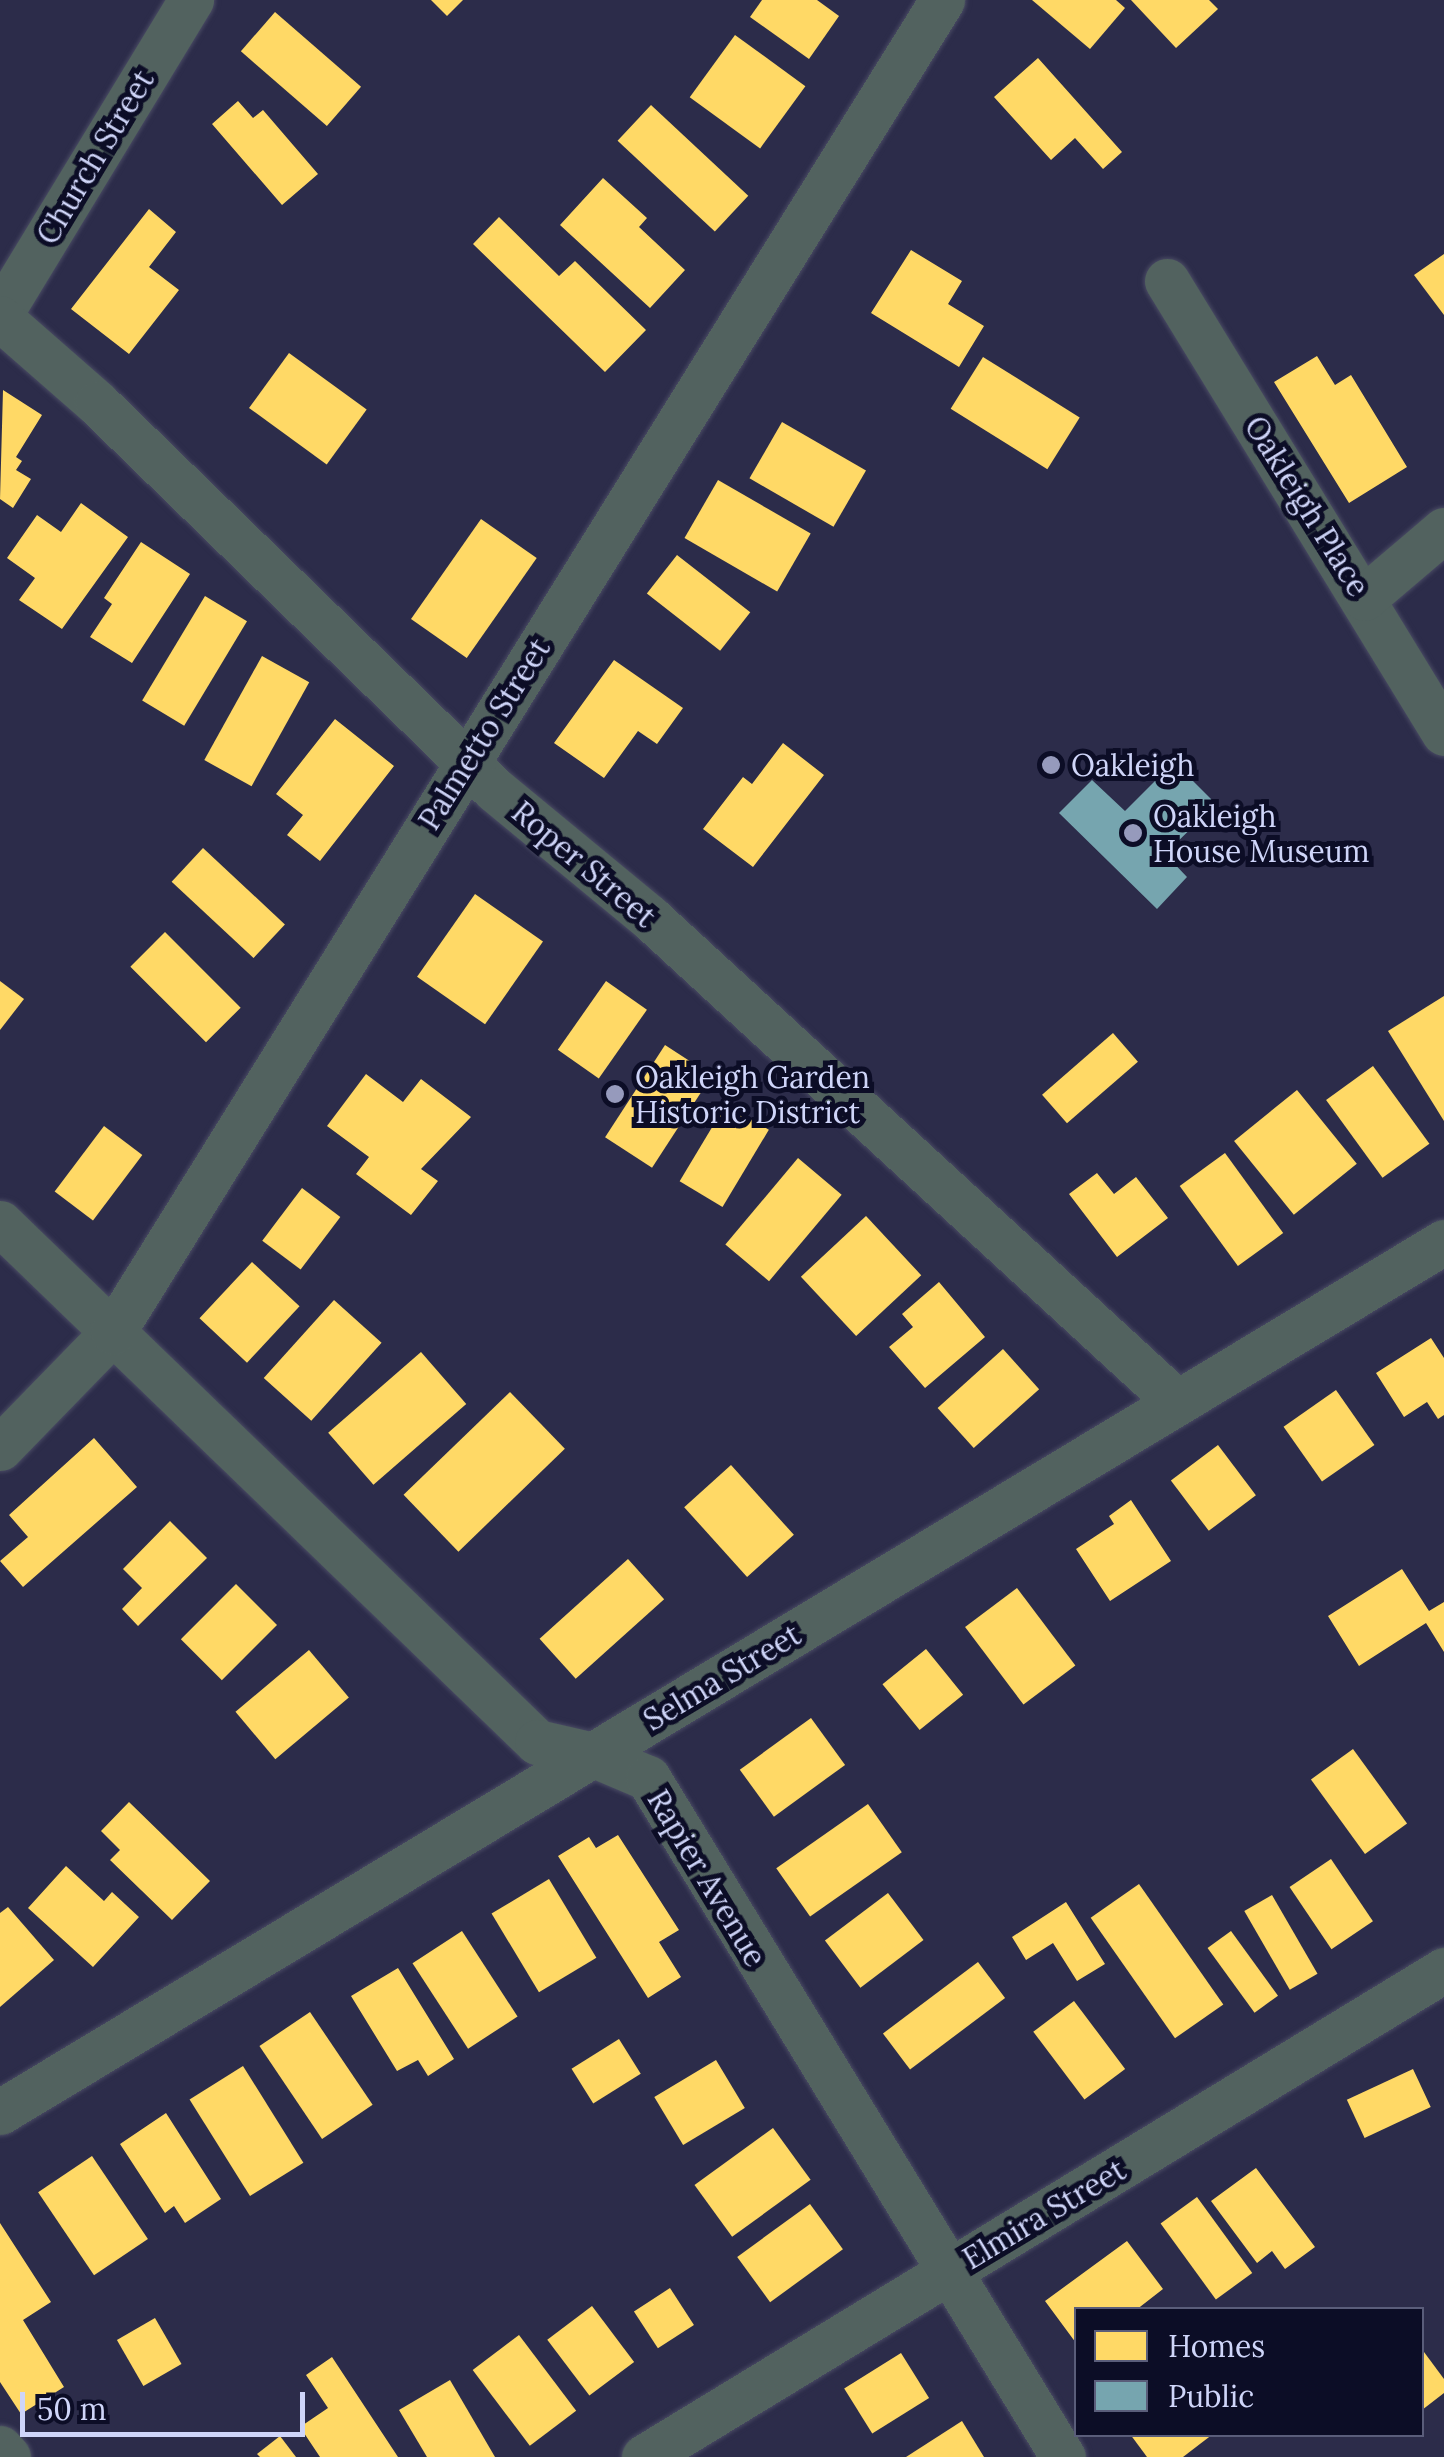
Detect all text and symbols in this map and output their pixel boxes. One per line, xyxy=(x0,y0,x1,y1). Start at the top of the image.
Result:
street label: Church Street xyxy=(29,64,161,250)
street label: Oakleigh Place xyxy=(1237,409,1377,603)
street label: Palmetto Street xyxy=(411,632,557,836)
place label: Oakleigh xyxy=(1071,747,1195,783)
marker: Oakleigh xyxy=(1040,754,1062,776)
street label: Roper Street xyxy=(505,794,663,934)
place label: Oakleigh House Museum xyxy=(1153,798,1370,868)
marker: Oakleigh House Museum xyxy=(1122,822,1144,844)
place label: Oakleigh Garden Historic District xyxy=(635,1059,870,1130)
marker: Oakleigh Garden Historic District xyxy=(604,1083,626,1105)
street label: Selma Street xyxy=(637,1616,807,1738)
street label: Rapier Avenue xyxy=(640,1783,774,1973)
street label: Elmira Street xyxy=(956,2151,1132,2277)
legend xyxy=(1074,2307,1424,2437)
text: Homes xyxy=(1168,2327,1265,2365)
scale bar xyxy=(25,2372,310,2434)
text: Public xyxy=(1168,2377,1254,2415)
text: 50 m xyxy=(37,2390,107,2428)

